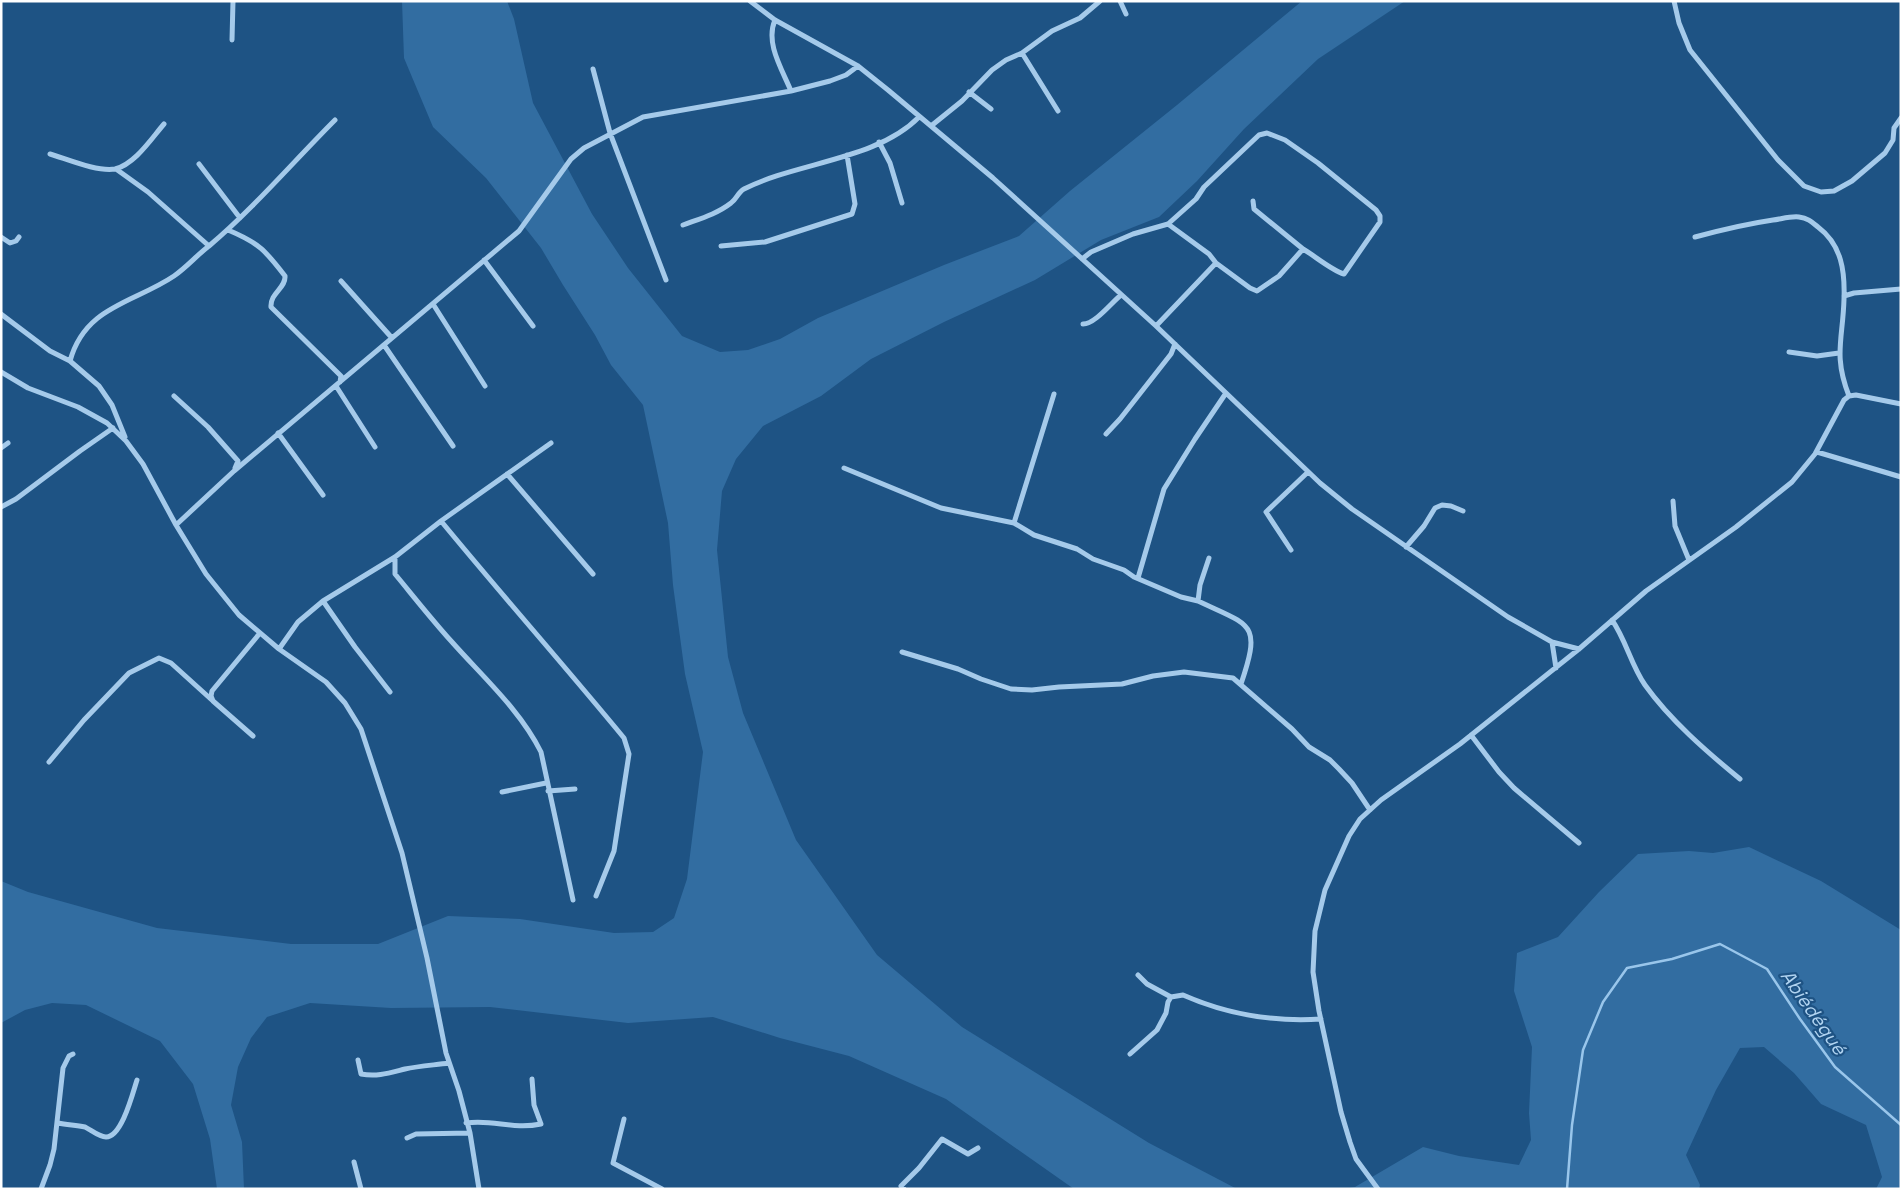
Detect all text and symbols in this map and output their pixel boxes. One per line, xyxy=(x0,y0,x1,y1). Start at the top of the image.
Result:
water label: Abiédégué xyxy=(1775,965,1853,1060)

